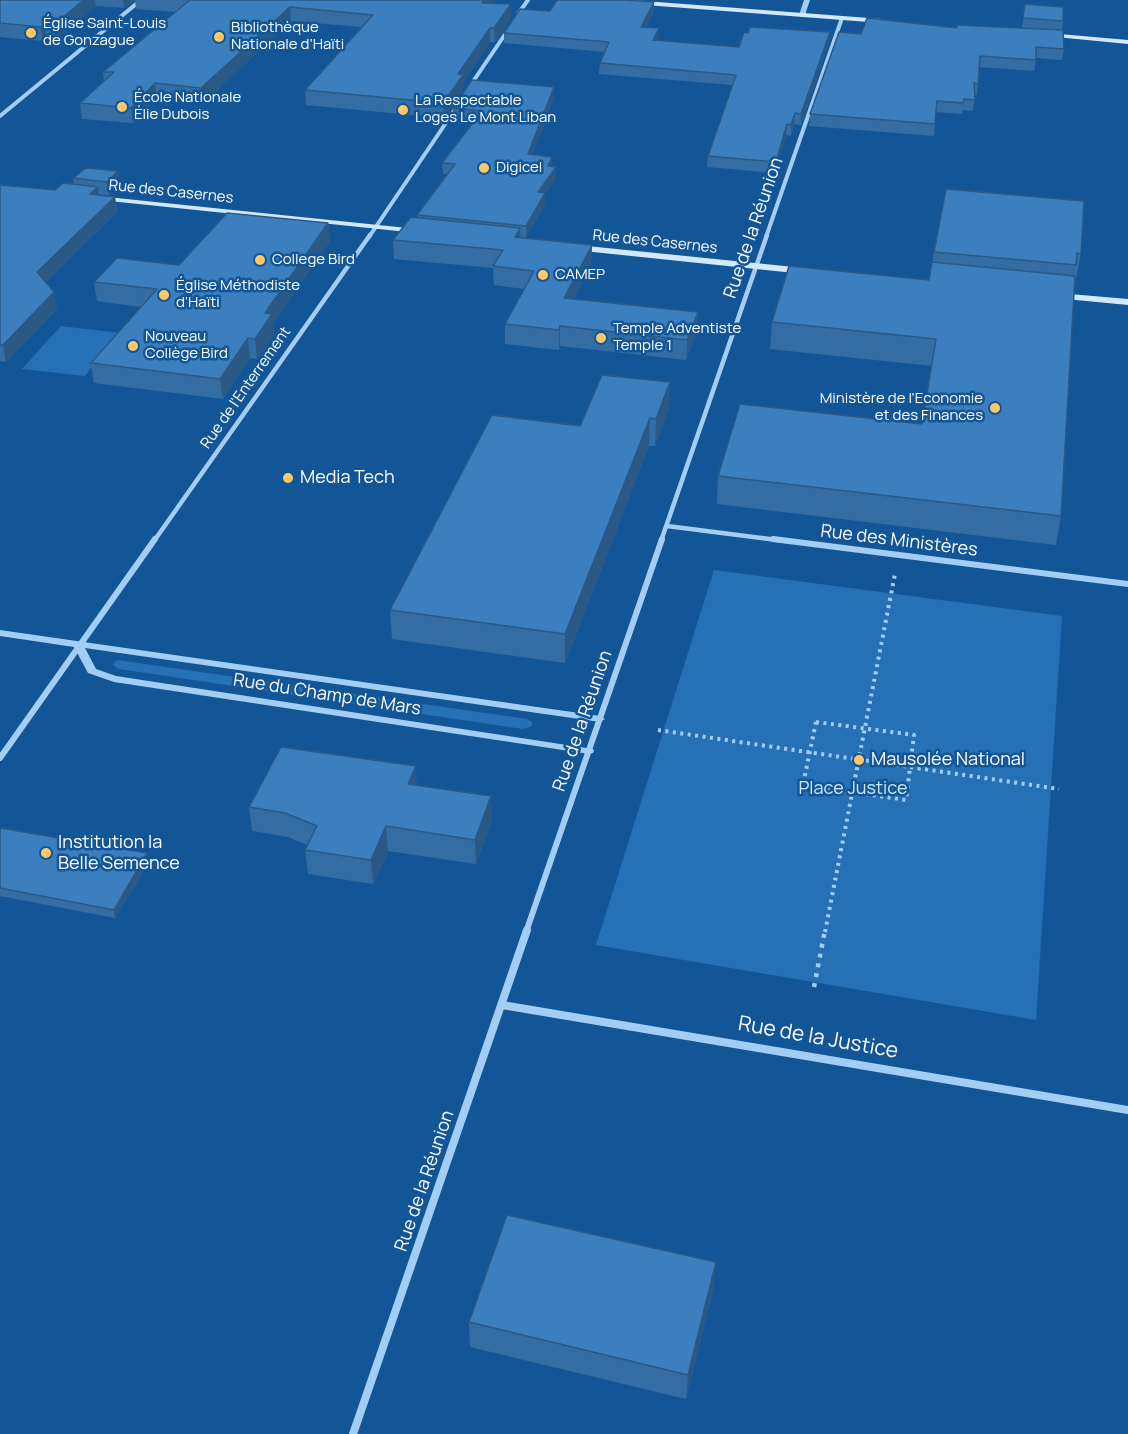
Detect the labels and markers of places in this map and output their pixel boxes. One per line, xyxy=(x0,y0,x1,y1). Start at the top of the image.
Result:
place label: Église Saint-Louis de Gonzague xyxy=(43,15,166,50)
place label: Bibliothèque Nationale d’Haïti xyxy=(231,19,344,54)
marker: Église Saint-Louis de Gonzague xyxy=(24,26,38,40)
marker: Bibliothèque Nationale d’Haïti xyxy=(212,30,226,44)
place label: École Nationale Élie Dubois xyxy=(134,89,241,124)
place label: La Respectable Loges Le Mont Liban xyxy=(415,92,556,127)
marker: École Nationale Élie Dubois xyxy=(115,100,129,114)
marker: La Respectable Loges Le Mont Liban xyxy=(396,103,410,117)
place label: Digicel xyxy=(496,159,542,177)
marker: Digicel xyxy=(477,161,491,175)
place label: College Bird xyxy=(272,251,355,269)
marker: College Bird xyxy=(253,253,267,267)
place label: CAMEP xyxy=(555,266,605,284)
marker: CAMEP xyxy=(536,268,550,282)
place label: Église Méthodiste d'Haïti xyxy=(176,277,300,312)
marker: Église Méthodiste d'Haïti xyxy=(157,288,171,302)
place label: Temple Adventiste Temple 1 xyxy=(613,320,741,355)
place label: Nouveau Collège Bird xyxy=(145,328,228,363)
marker: Temple Adventiste Temple 1 xyxy=(594,331,608,345)
marker: Nouveau Collège Bird xyxy=(126,339,140,353)
place label: Ministère de l'Economie et des Finances xyxy=(820,390,983,425)
marker: Ministère de l'Economie et des Finances xyxy=(988,401,1002,415)
place label: Media Tech xyxy=(300,467,395,489)
marker: Media Tech xyxy=(281,471,295,485)
place label: Mausolée National xyxy=(871,749,1025,771)
marker: Mausolée National xyxy=(852,753,866,767)
place label: Institution la Belle Semence xyxy=(58,832,180,874)
marker: Institution la Belle Semence xyxy=(39,846,53,860)

